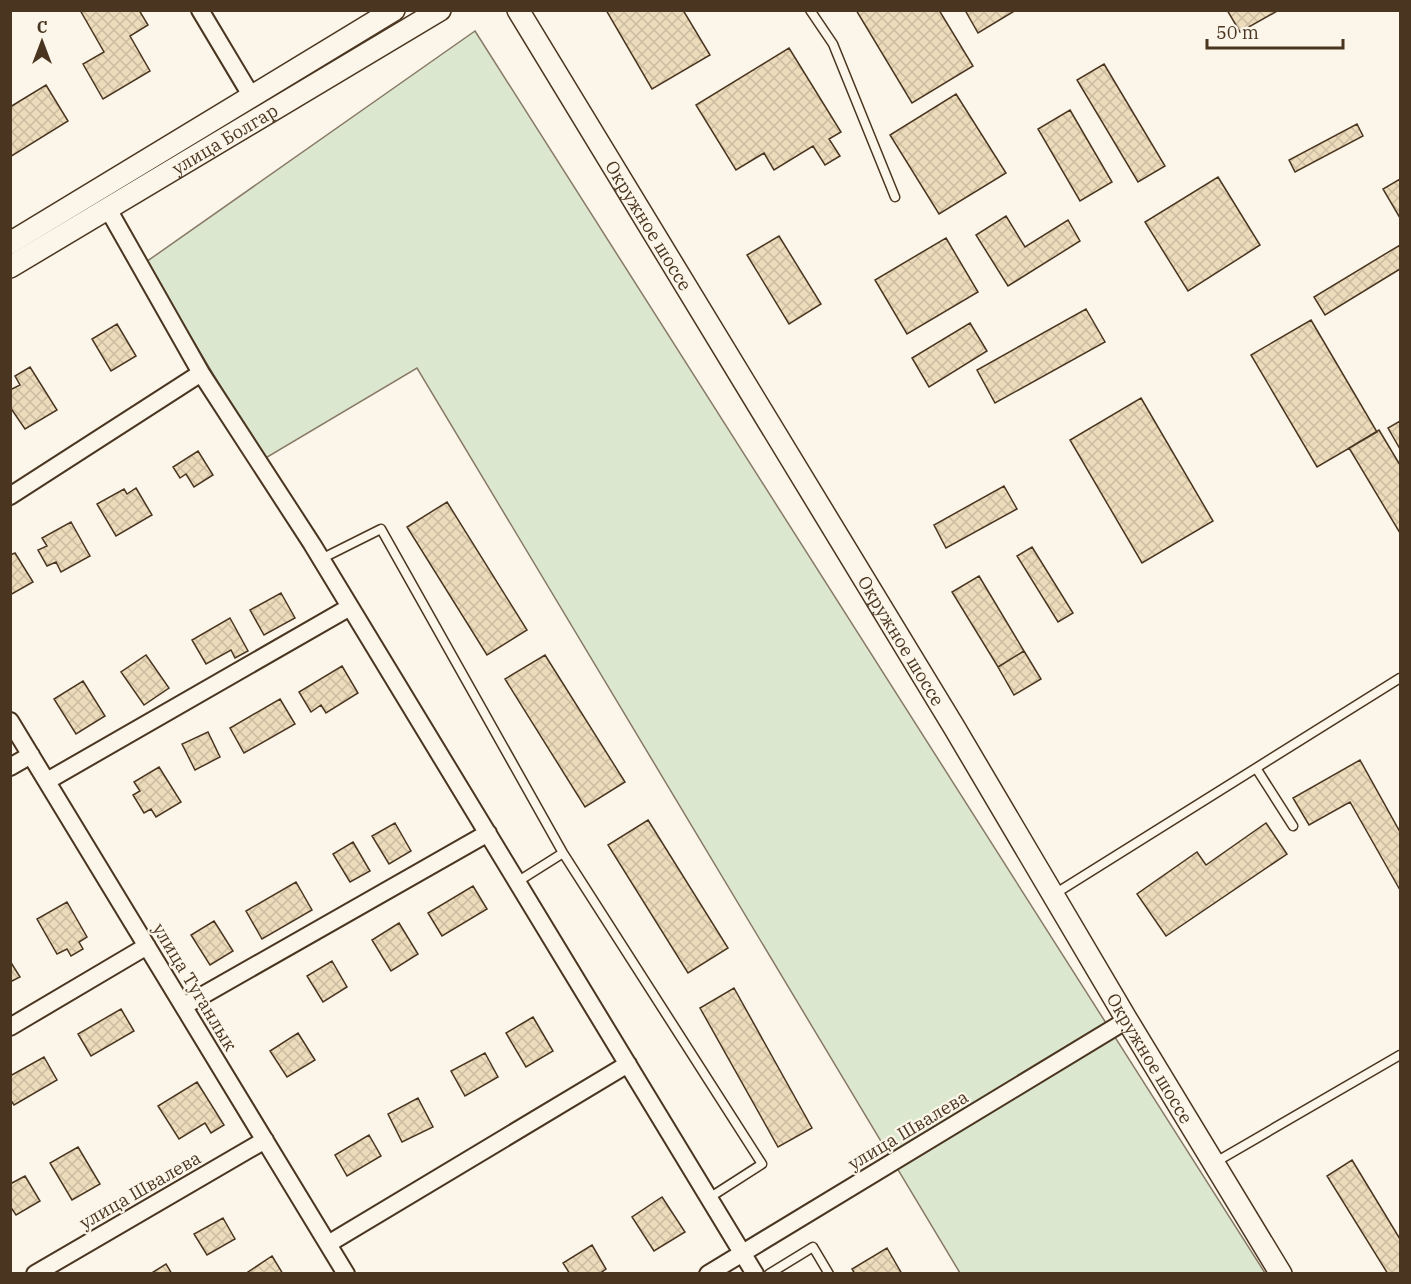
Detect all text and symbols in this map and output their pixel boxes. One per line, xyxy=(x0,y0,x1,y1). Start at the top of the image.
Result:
north arrow xyxy=(12,12,72,72)
scale bar xyxy=(1207,12,1344,50)
text: С xyxy=(37,17,47,37)
text: 50 m xyxy=(1216,21,1259,44)
street label: улица Болгар xyxy=(167,98,282,179)
street label: Окружное шоссе xyxy=(601,156,697,295)
street label: Окружное шоссе xyxy=(853,571,950,710)
street label: улица Туганлык xyxy=(148,919,243,1056)
street label: Окружное шоссе xyxy=(1102,989,1198,1128)
street label: улица Швалева xyxy=(844,1085,972,1175)
street label: улица Швалева xyxy=(75,1146,205,1234)

